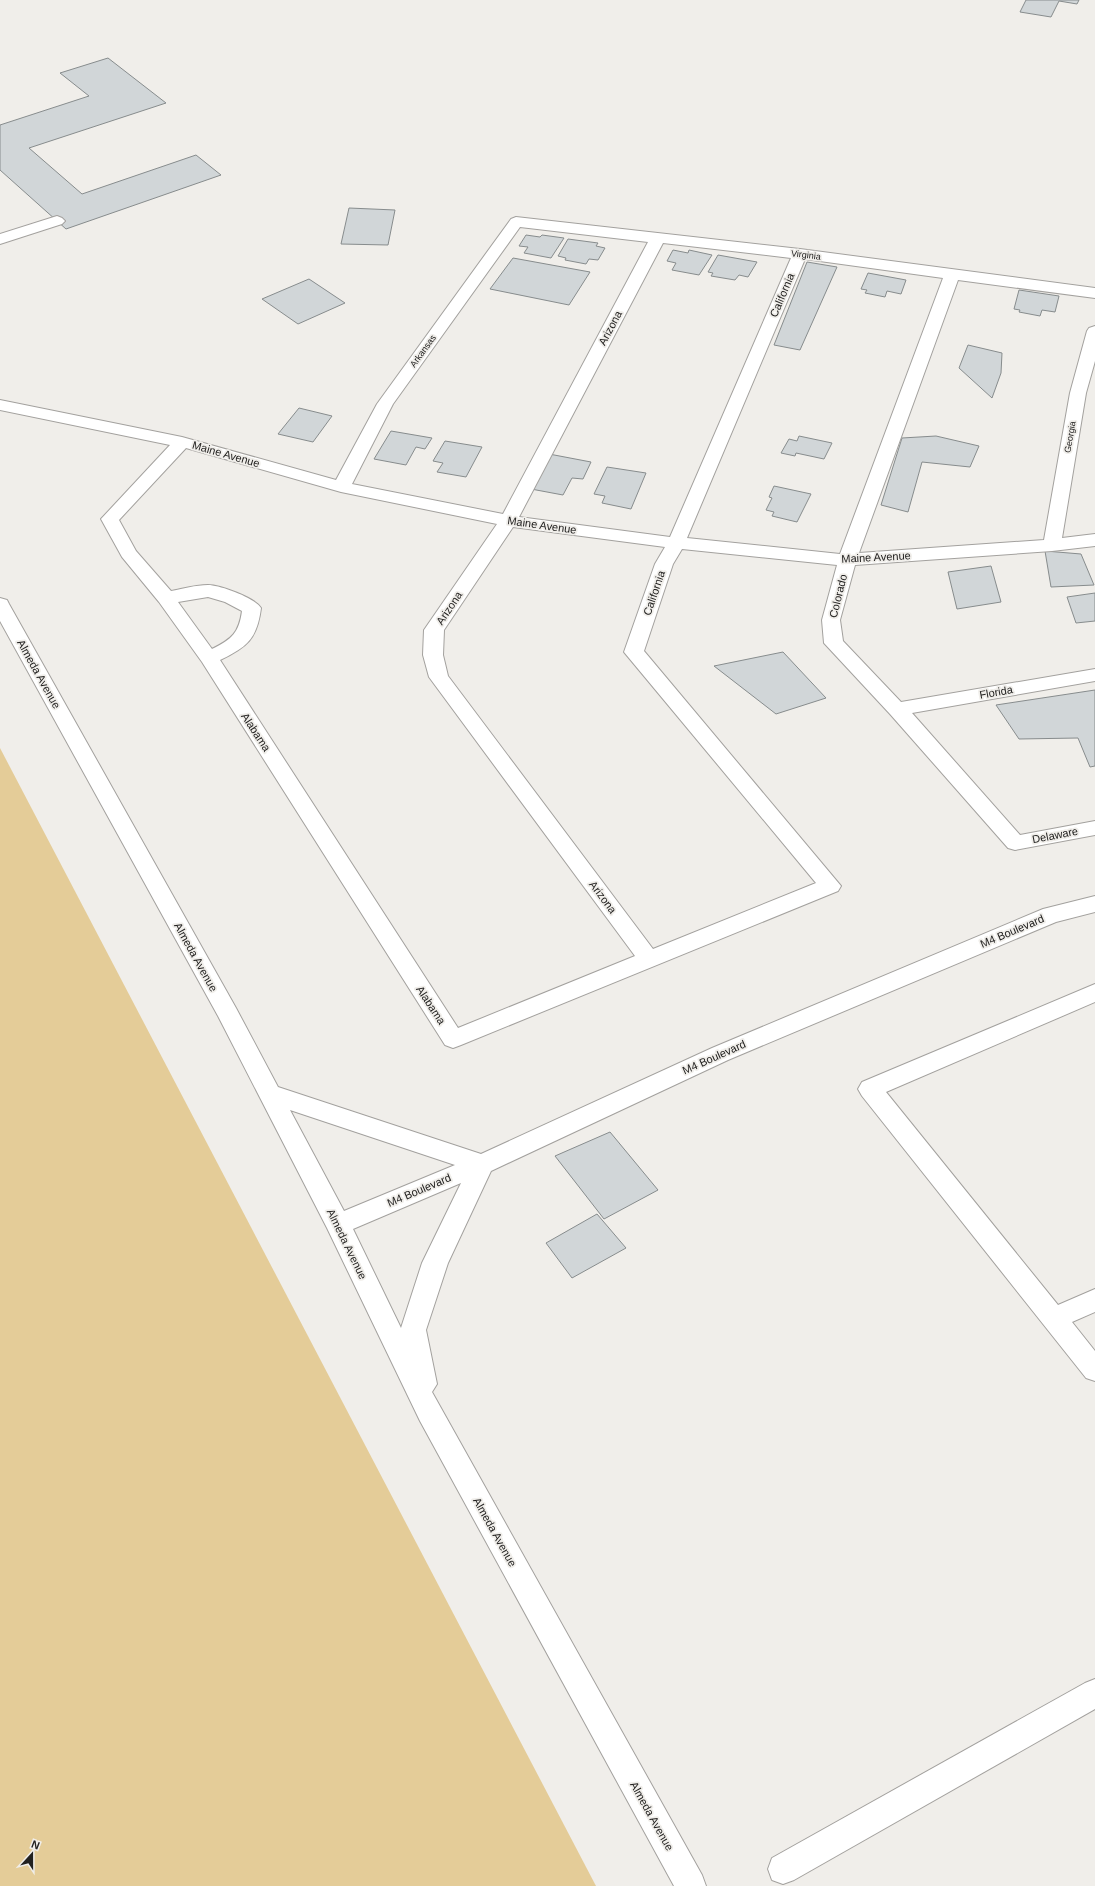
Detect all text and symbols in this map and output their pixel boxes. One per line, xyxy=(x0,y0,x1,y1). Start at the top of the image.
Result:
street label: Virginia xyxy=(791,248,821,262)
street label: California xyxy=(767,270,797,319)
street label: Arizona xyxy=(596,308,624,347)
street label: Arkansas xyxy=(408,332,438,369)
street label: Georgia xyxy=(1062,420,1078,454)
street label: Maine Avenue xyxy=(191,439,261,469)
street label: Maine Avenue xyxy=(507,514,577,536)
street label: Maine Avenue xyxy=(841,549,911,565)
street label: California xyxy=(641,568,668,617)
street label: Colorado xyxy=(827,573,849,619)
street label: Arizona xyxy=(434,588,465,627)
street label: Almeda Avenue xyxy=(15,637,63,711)
street label: Florida xyxy=(978,683,1014,701)
street label: Alabama xyxy=(239,711,273,754)
street label: Delaware xyxy=(1031,825,1079,845)
street label: Arizona xyxy=(587,878,620,916)
street label: M4 Boulevard xyxy=(978,912,1046,950)
street label: Almeda Avenue xyxy=(172,920,220,994)
street label: Alabama xyxy=(414,984,448,1027)
street label: M4 Boulevard xyxy=(681,1038,747,1076)
street label: M4 Boulevard xyxy=(385,1171,453,1209)
street label: Almeda Avenue xyxy=(325,1207,369,1281)
street label: Almeda Avenue xyxy=(471,1495,519,1569)
street label: Almeda Avenue xyxy=(628,1779,676,1853)
north arrow xyxy=(12,1834,52,1874)
text: N xyxy=(30,1838,41,1852)

